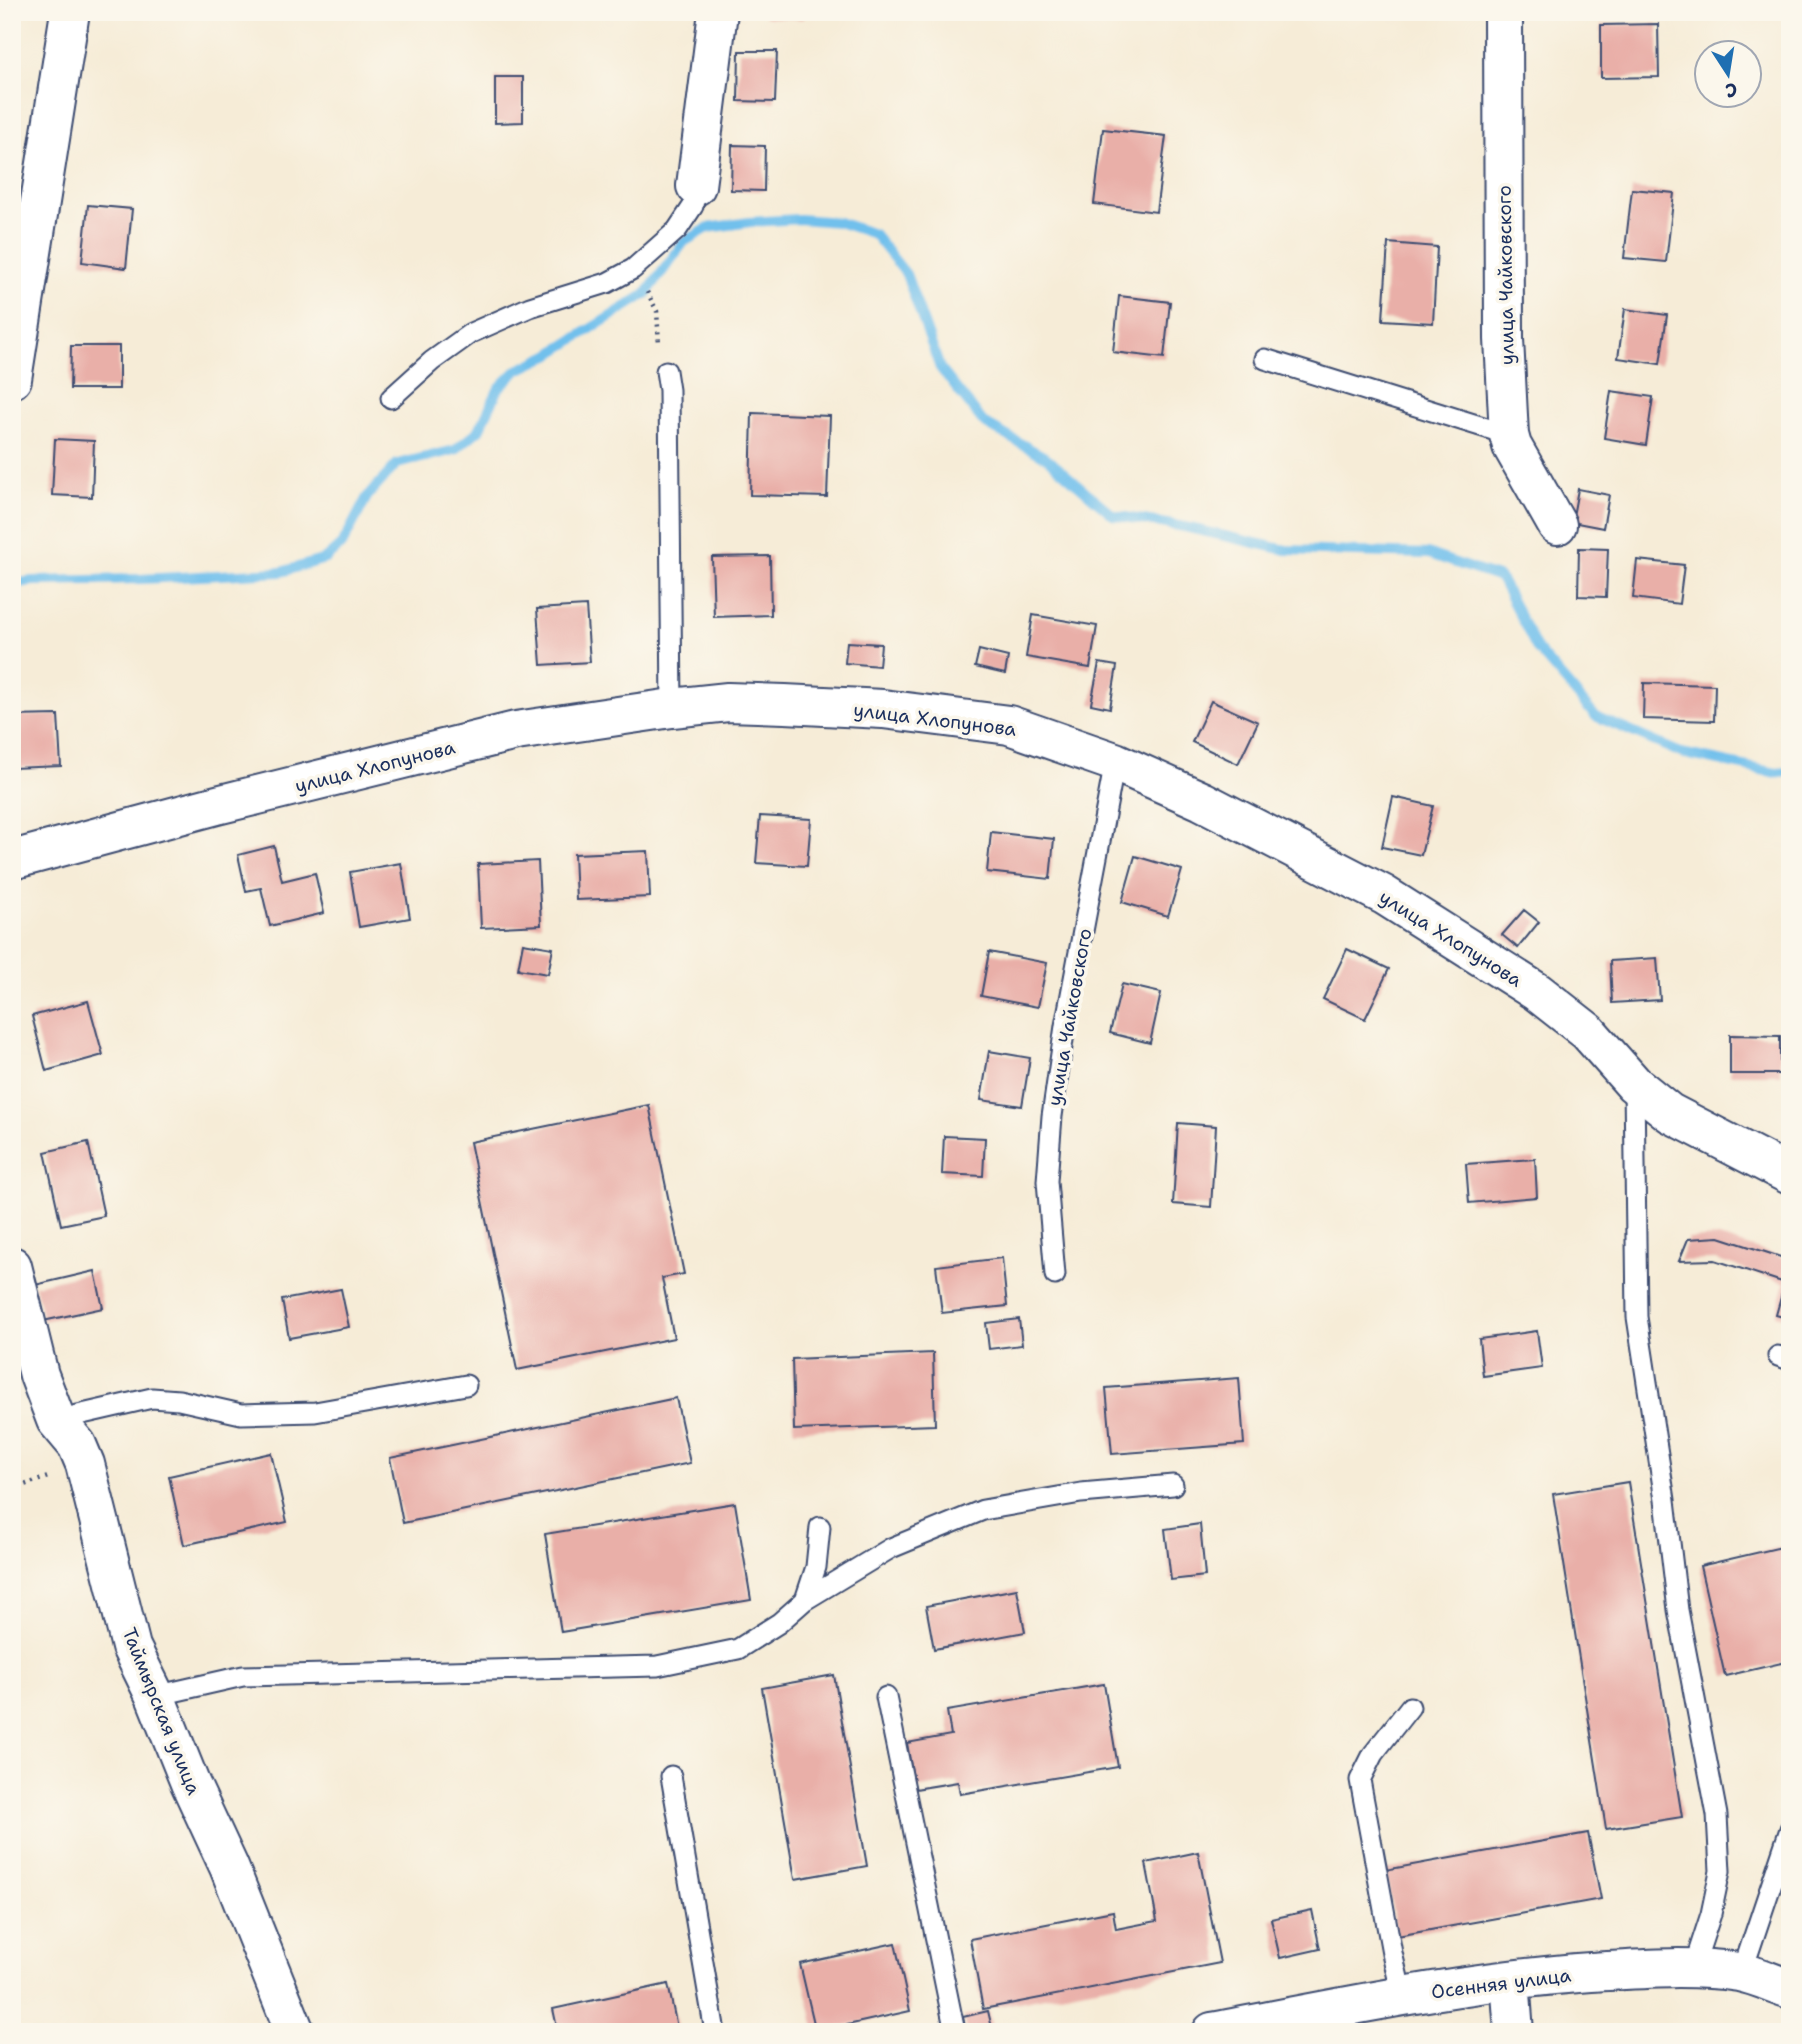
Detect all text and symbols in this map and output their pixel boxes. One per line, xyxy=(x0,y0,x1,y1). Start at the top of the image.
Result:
north arrow xyxy=(1694,38,1764,108)
text: С xyxy=(1723,77,1740,104)
street label: улица Чайковского xyxy=(1491,185,1520,365)
street label: улица Хлопунова xyxy=(852,697,1018,742)
street label: улица Хлопунова xyxy=(292,734,458,798)
street label: улица Хлопунова xyxy=(1375,884,1527,993)
street label: улица Чайковского xyxy=(1042,926,1097,1108)
street label: Таймырская улица xyxy=(117,1624,207,1799)
street label: Осенняя улица xyxy=(1430,1963,1573,2004)

